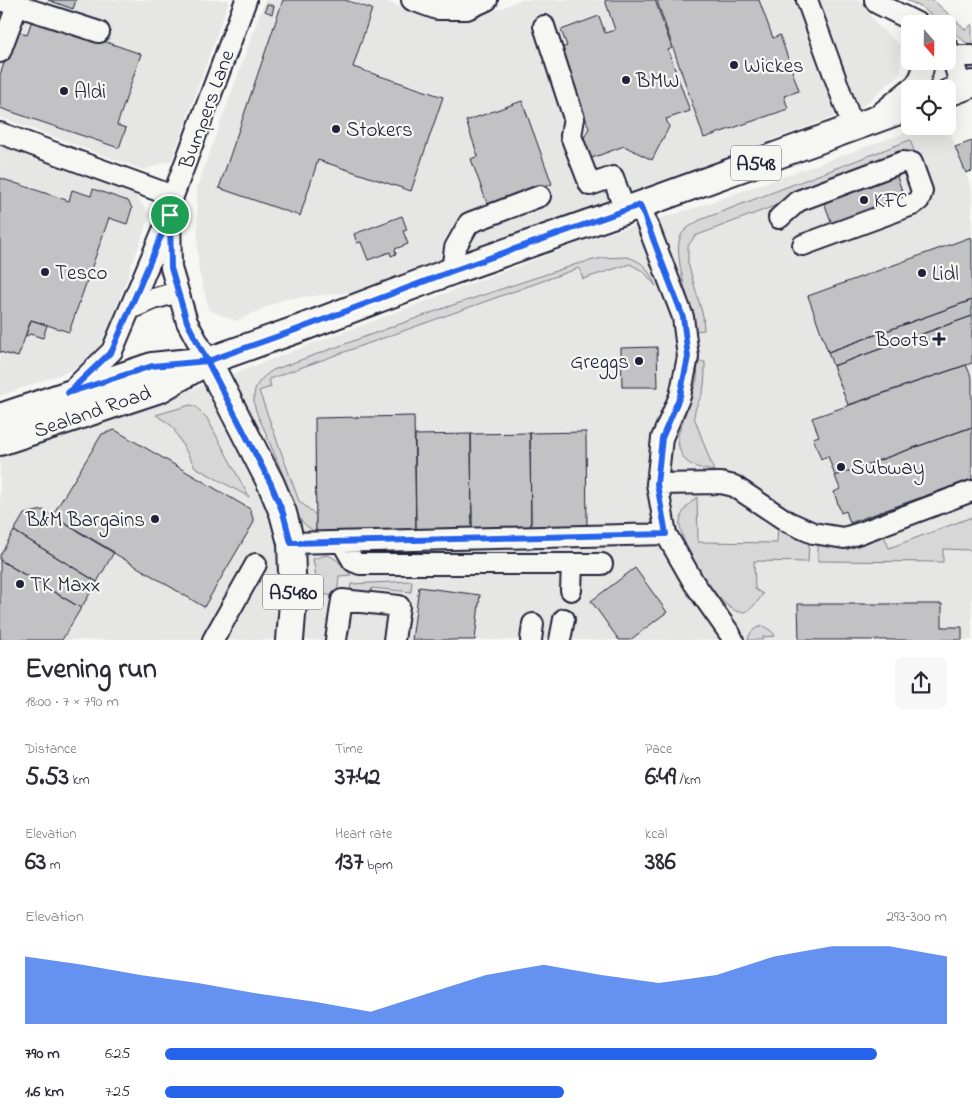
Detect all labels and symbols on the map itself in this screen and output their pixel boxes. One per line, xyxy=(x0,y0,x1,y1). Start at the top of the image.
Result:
north arrow xyxy=(901,15,956,70)
street label: Bumpers Lane xyxy=(172,45,243,174)
place label: Wickes xyxy=(744,52,804,82)
marker: Wickes xyxy=(728,59,740,71)
place label: BMW xyxy=(635,67,679,97)
marker: BMW xyxy=(620,74,632,86)
place label: Aldi xyxy=(74,78,106,108)
marker: Aldi xyxy=(58,85,70,97)
place label: Stokers xyxy=(346,116,413,146)
marker: Stokers xyxy=(330,123,342,135)
road number: A548 xyxy=(731,146,781,180)
place label: KFC xyxy=(874,187,908,217)
pin xyxy=(149,194,191,236)
marker: KFC xyxy=(858,194,870,206)
place label: Tesco xyxy=(55,259,107,289)
place label: Lidl xyxy=(932,260,959,290)
marker: Tesco xyxy=(39,266,51,278)
marker: Lidl xyxy=(916,267,928,279)
place label: Boots xyxy=(874,326,929,356)
marker: Boots xyxy=(933,333,945,345)
place label: Greggs xyxy=(570,348,629,380)
marker: Greggs xyxy=(633,355,645,367)
street label: Sealand Road xyxy=(30,379,155,447)
place label: Subway xyxy=(851,454,924,486)
marker: Subway xyxy=(835,461,847,473)
place label: B&M Bargains xyxy=(25,506,145,538)
marker: B&M Bargains xyxy=(149,513,161,525)
place label: TK Maxx xyxy=(30,571,100,601)
road number: A5480 xyxy=(263,574,323,610)
marker: TK Maxx xyxy=(14,578,26,590)

